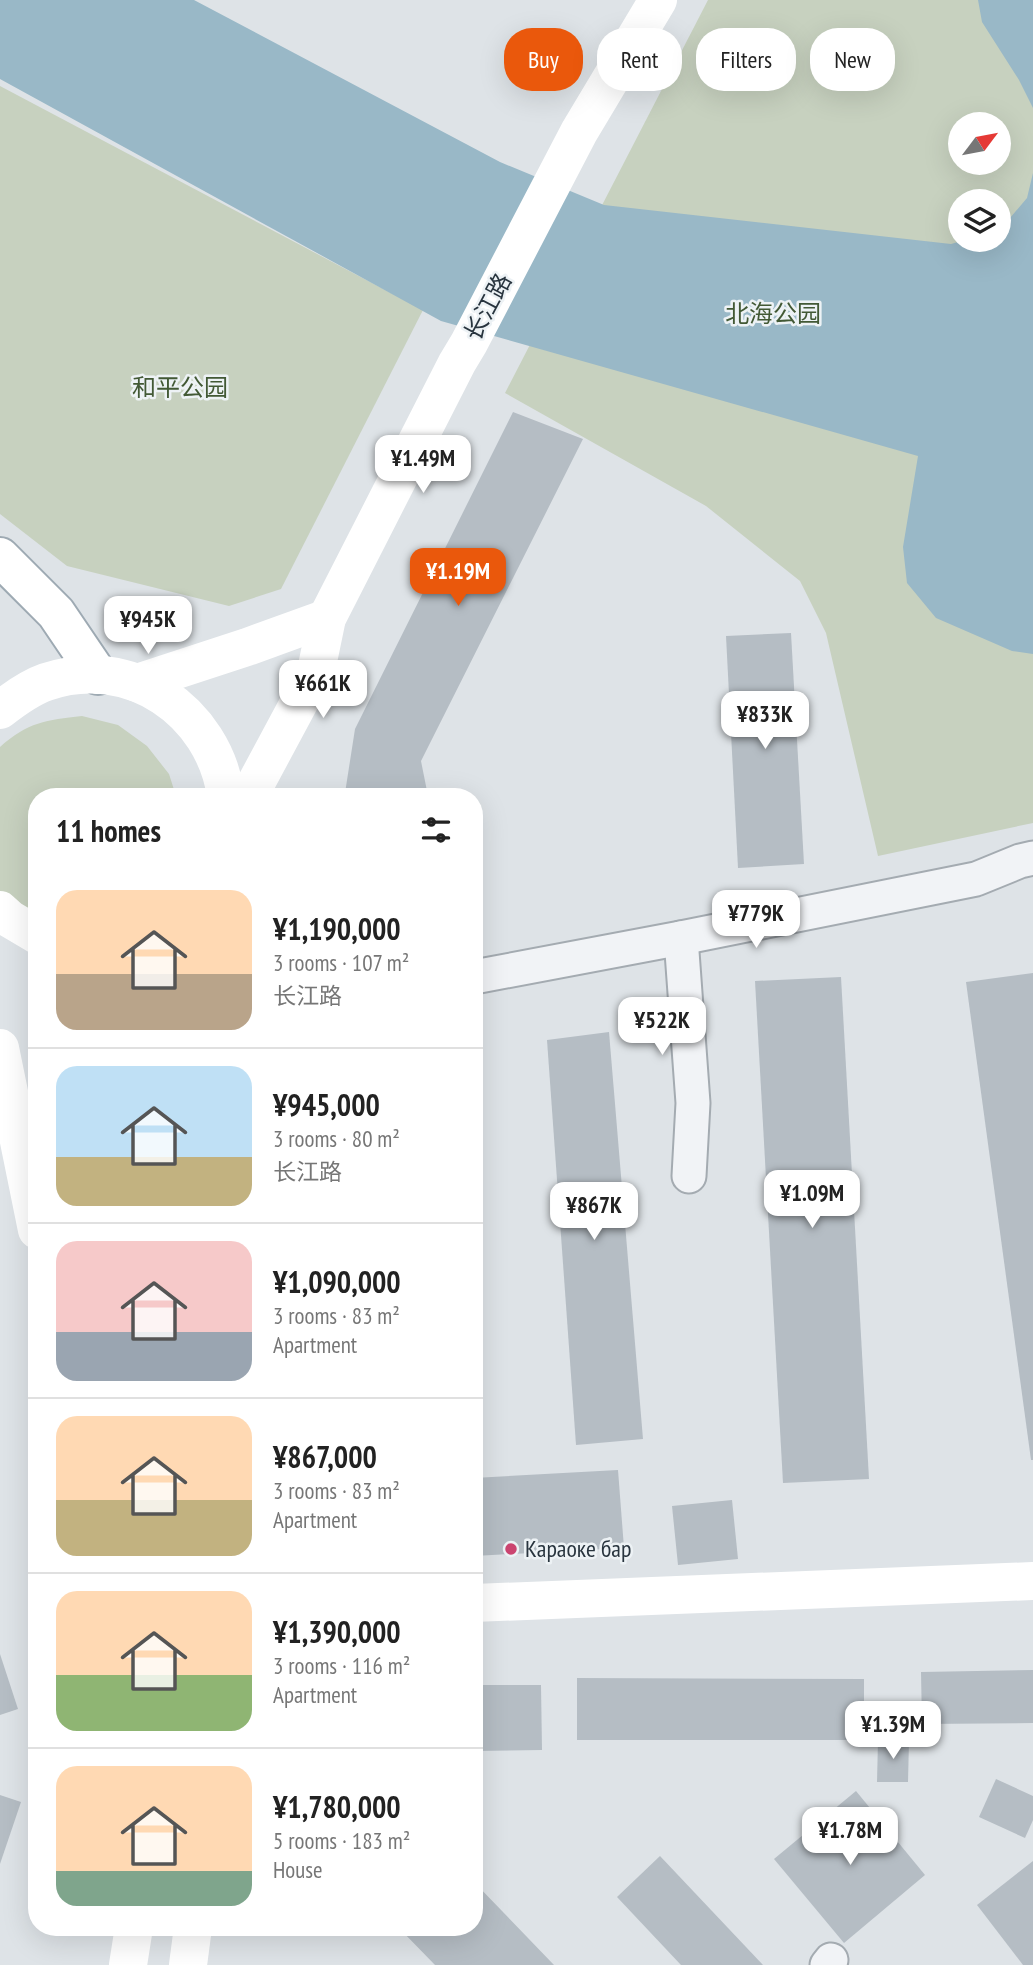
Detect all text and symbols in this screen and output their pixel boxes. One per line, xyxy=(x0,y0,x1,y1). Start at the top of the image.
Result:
chip: Buy xyxy=(504,28,583,91)
chip: Rent xyxy=(597,28,682,91)
chip: Filters xyxy=(696,28,796,91)
chip: New xyxy=(810,28,895,91)
north arrow xyxy=(948,112,1012,175)
map controls xyxy=(948,112,1011,252)
button: layers xyxy=(948,189,1011,252)
street label: 长江路 xyxy=(457,268,518,346)
park label: 北海公园 xyxy=(725,298,821,329)
park label: 和平公园 xyxy=(132,372,228,403)
pin: ¥1.49M xyxy=(366,435,480,495)
text: ¥1.49M xyxy=(391,443,455,472)
pin: ¥1.19M xyxy=(401,548,515,608)
text: ¥1.19M xyxy=(426,556,490,585)
pin: ¥945K xyxy=(99,596,197,656)
text: ¥945K xyxy=(120,604,176,633)
pin: ¥661K xyxy=(274,660,372,720)
text: ¥661K xyxy=(295,668,351,697)
pin: ¥833K xyxy=(716,692,814,751)
text: ¥833K xyxy=(737,699,793,728)
text: 11 homes xyxy=(56,811,161,850)
icon: filters xyxy=(417,811,455,849)
pin: ¥779K xyxy=(707,890,805,950)
text: ¥779K xyxy=(728,898,784,927)
text: ¥1,190,000 xyxy=(273,909,401,948)
icon: home xyxy=(112,918,196,1002)
text: 3 rooms · 107 m² xyxy=(273,948,409,977)
text: 长江路 xyxy=(273,981,342,1010)
pin: ¥522K xyxy=(613,998,711,1057)
text: ¥522K xyxy=(634,1005,690,1034)
text: ¥945,000 xyxy=(273,1085,380,1124)
icon: home xyxy=(112,1094,196,1178)
text: 3 rooms · 80 m² xyxy=(273,1124,400,1153)
text: 长江路 xyxy=(273,1157,342,1186)
pin: ¥1.09M xyxy=(755,1170,869,1230)
text: ¥1.09M xyxy=(780,1178,844,1207)
pin: ¥867K xyxy=(545,1182,643,1242)
text: ¥867K xyxy=(566,1190,622,1219)
text: ¥1,090,000 xyxy=(273,1262,401,1301)
icon: home xyxy=(112,1269,196,1353)
text: 3 rooms · 83 m² xyxy=(273,1301,400,1330)
text: Apartment xyxy=(273,1330,357,1359)
text: ¥867,000 xyxy=(273,1437,377,1476)
icon: home xyxy=(112,1444,196,1528)
text: 3 rooms · 83 m² xyxy=(273,1476,400,1505)
text: Apartment xyxy=(273,1505,357,1534)
place label: Караоке бар xyxy=(525,1533,631,1564)
marker: Караоке бар xyxy=(503,1541,519,1557)
text: ¥1,390,000 xyxy=(273,1612,401,1651)
icon: home xyxy=(112,1619,196,1703)
text: 3 rooms · 116 m² xyxy=(273,1651,410,1680)
text: Apartment xyxy=(273,1680,357,1709)
pin: ¥1.39M xyxy=(836,1702,950,1761)
text: ¥1.39M xyxy=(861,1709,925,1738)
text: ¥1,780,000 xyxy=(273,1787,401,1826)
icon: home xyxy=(112,1794,196,1878)
pin: ¥1.78M xyxy=(793,1808,907,1867)
text: ¥1.78M xyxy=(818,1815,882,1844)
text: 5 rooms · 183 m² xyxy=(273,1826,410,1855)
text: House xyxy=(273,1855,323,1884)

